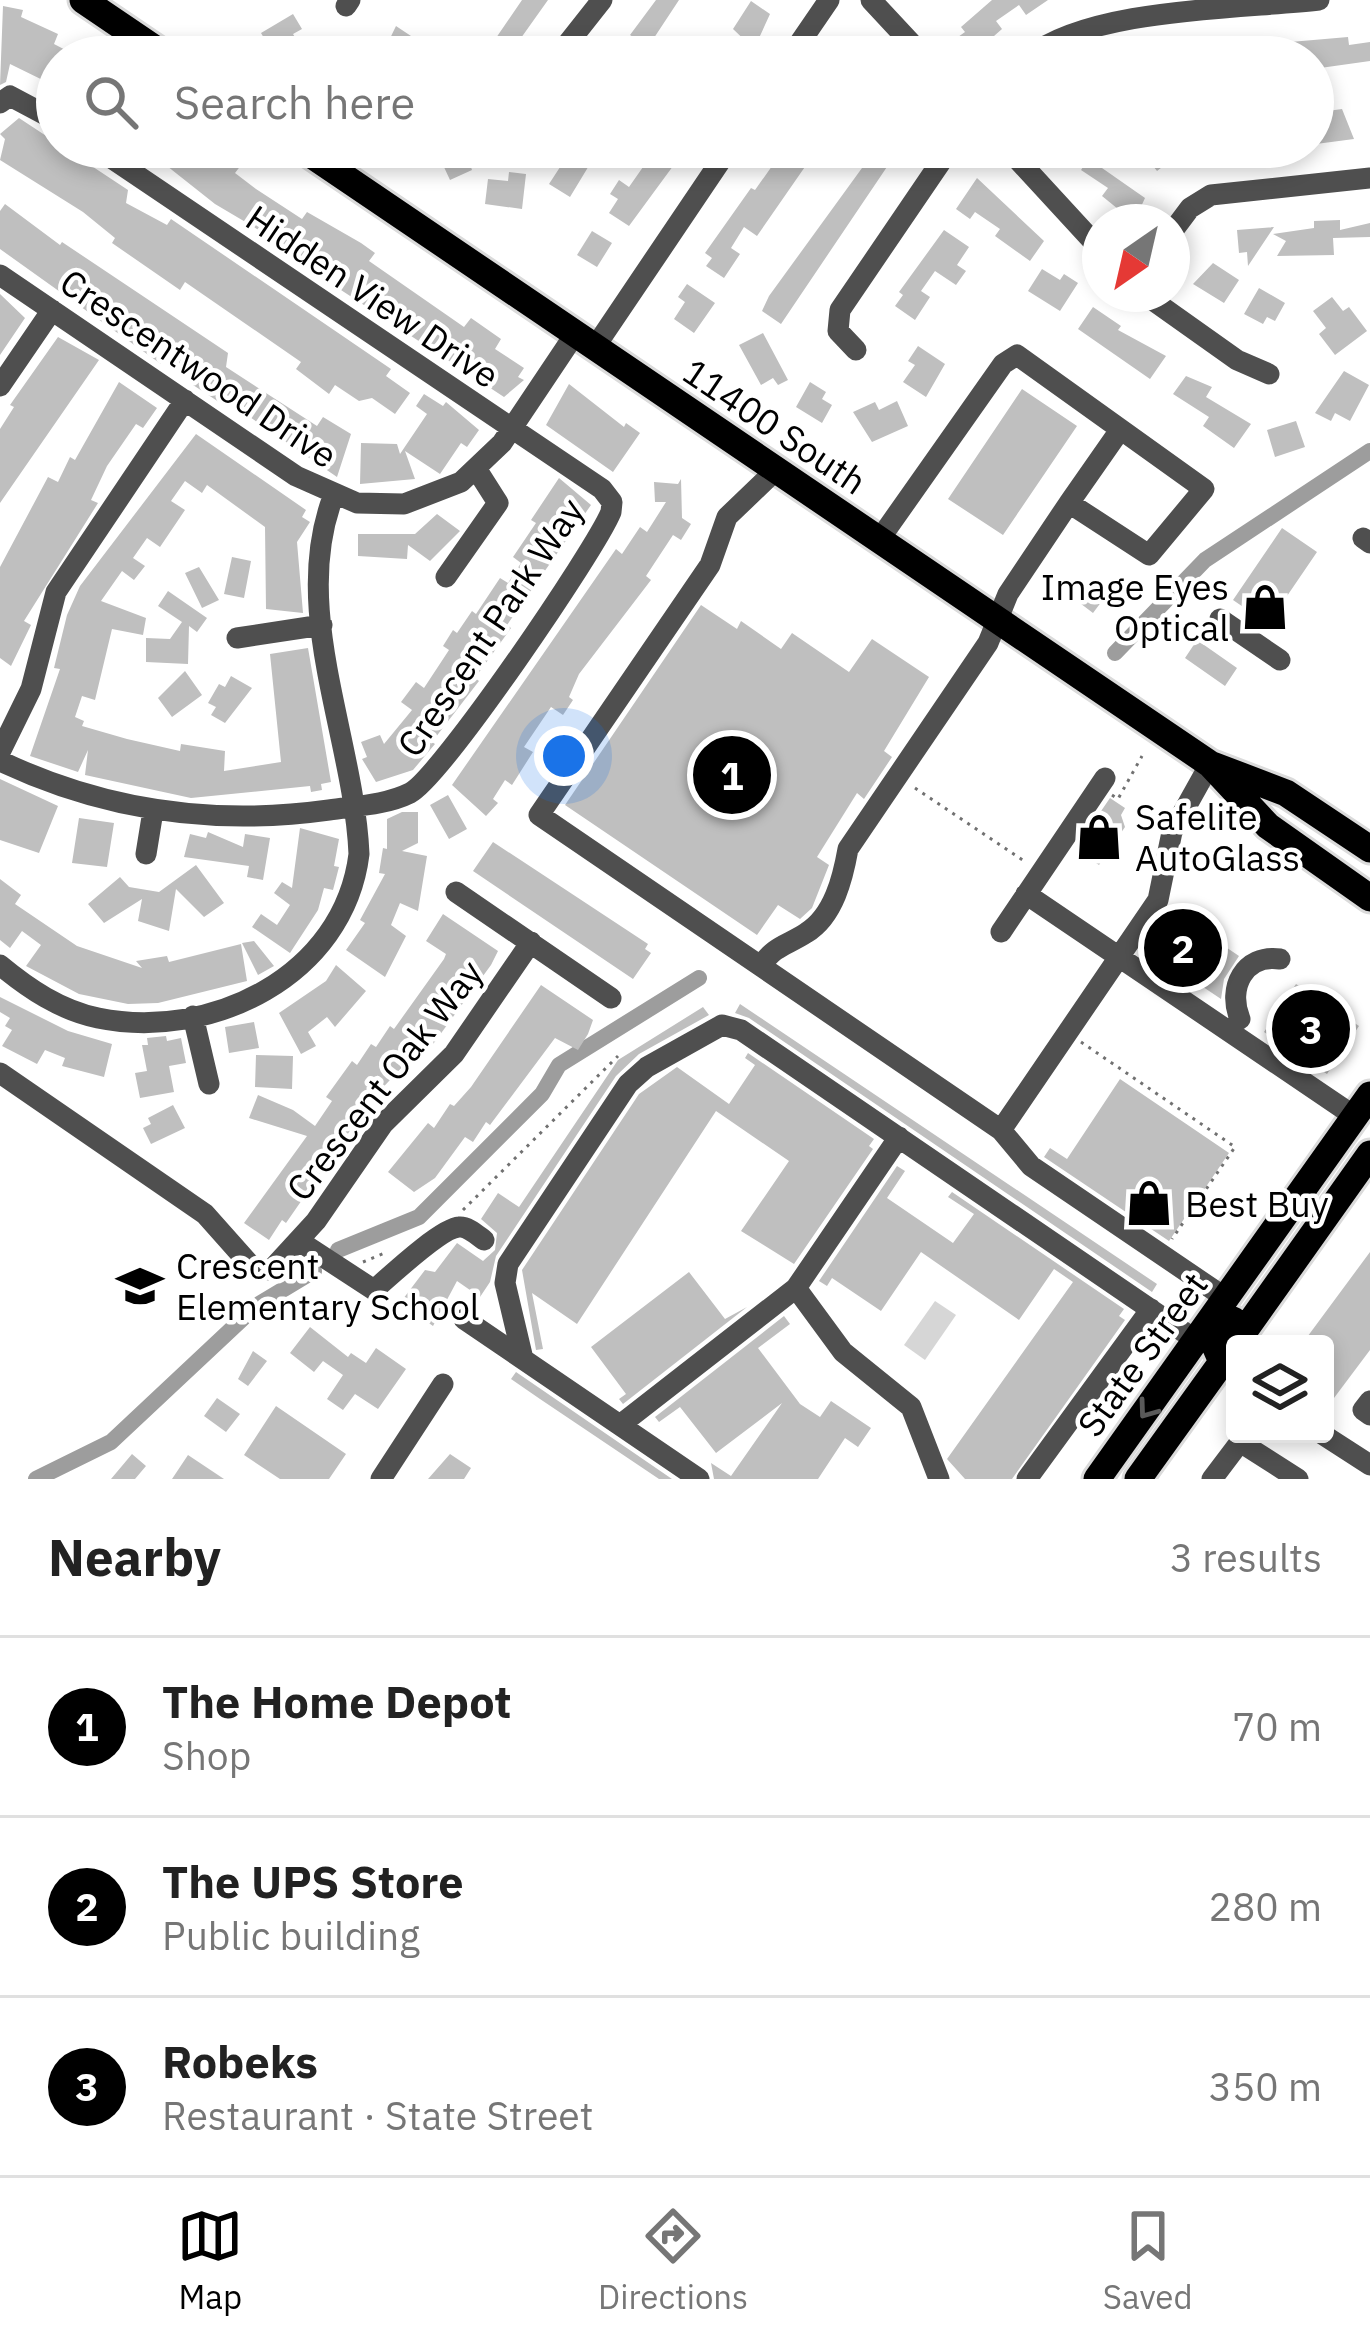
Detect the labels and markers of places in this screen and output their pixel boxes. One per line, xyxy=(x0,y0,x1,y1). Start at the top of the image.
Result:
place label: Image Eyes Optical xyxy=(1041,563,1229,651)
shop icon: Image Eyes Optical xyxy=(1240,582,1290,632)
pin: 1 xyxy=(693,730,771,820)
place label: Safelite AutoGlass xyxy=(1135,793,1300,881)
shop icon: Safelite AutoGlass xyxy=(1074,812,1124,862)
pin: 2 xyxy=(1144,903,1222,993)
pin: 3 xyxy=(1272,984,1350,1074)
shop icon: Best Buy xyxy=(1124,1178,1174,1228)
place label: Best Buy xyxy=(1185,1180,1329,1227)
place label: Crescent Elementary School xyxy=(176,1242,480,1330)
school or university icon: Crescent Elementary School xyxy=(115,1261,165,1311)

